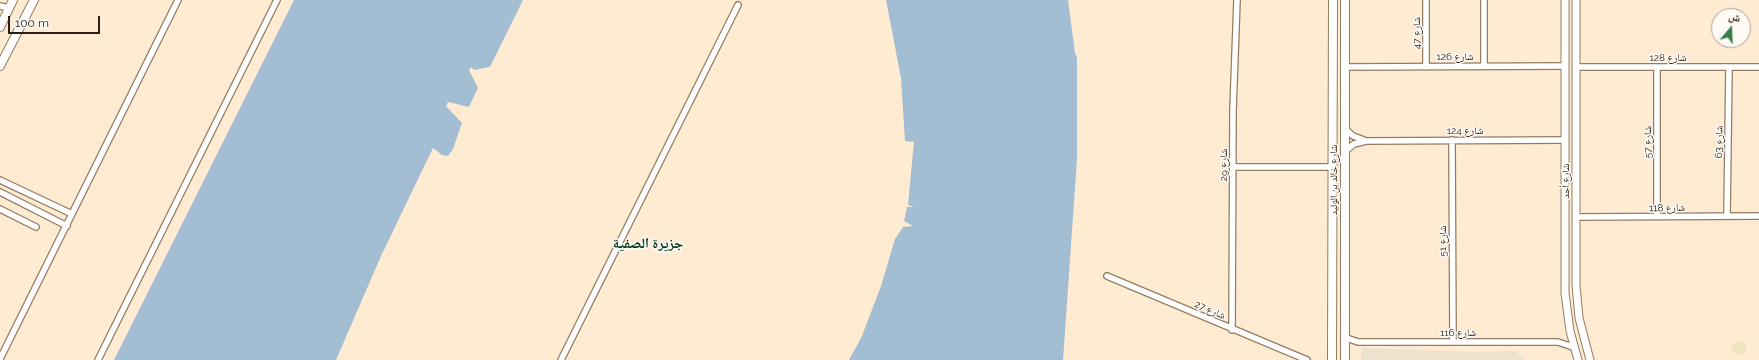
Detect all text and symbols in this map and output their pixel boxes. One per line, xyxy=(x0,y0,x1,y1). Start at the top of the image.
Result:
scale bar xyxy=(10,8,102,34)
north arrow xyxy=(1711,8,1751,48)
text: ش xyxy=(1727,9,1742,25)
text: 100 m xyxy=(15,16,49,30)
street label: شارع 47 xyxy=(1411,17,1423,49)
street label: شارع 126 xyxy=(1436,51,1474,63)
street label: شارع 128 xyxy=(1650,52,1686,64)
street label: شارع 124 xyxy=(1447,125,1483,137)
street label: شارع 63 xyxy=(1713,125,1725,159)
street label: شارع 57 xyxy=(1642,126,1654,158)
street label: شارع خالد بن الوليد xyxy=(1328,145,1340,215)
street label: شارع 29 xyxy=(1218,149,1230,181)
street label: شارع أحد xyxy=(1560,163,1572,199)
street label: شارع 118 xyxy=(1649,202,1685,214)
street label: شارع 51 xyxy=(1437,225,1449,257)
district label: جزيرة الصفية xyxy=(613,236,683,252)
street label: شارع 27 xyxy=(1193,298,1227,322)
street label: شارع 116 xyxy=(1440,327,1476,339)

